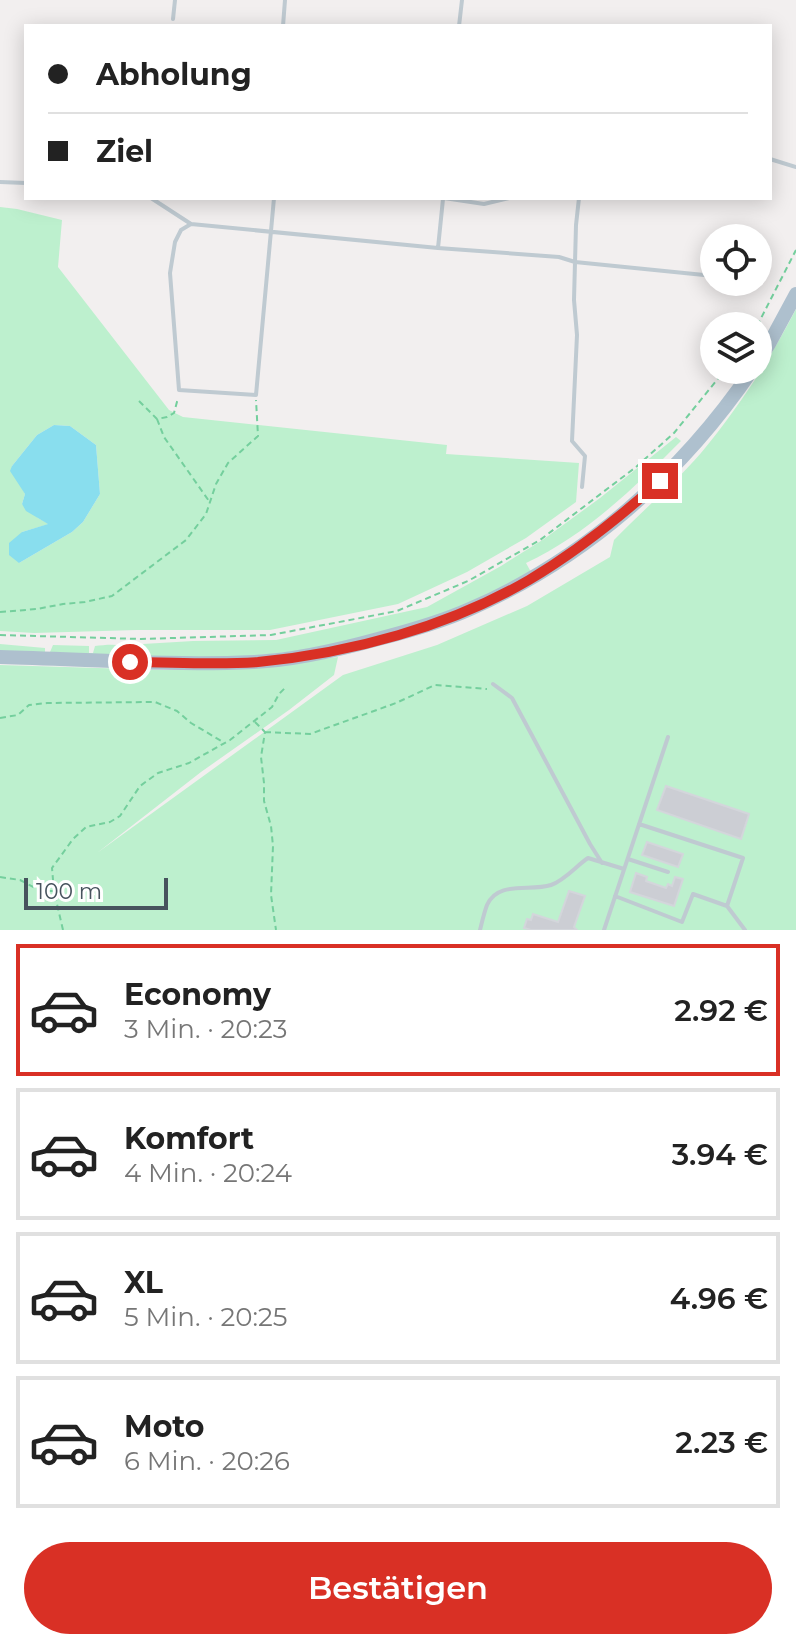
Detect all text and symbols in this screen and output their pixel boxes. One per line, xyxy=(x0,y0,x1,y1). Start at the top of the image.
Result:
text: Abholung xyxy=(96,56,252,93)
text: Ziel xyxy=(96,133,153,170)
map controls xyxy=(700,224,772,384)
button: locate xyxy=(700,224,772,296)
button: layers xyxy=(700,312,772,384)
route end xyxy=(642,463,678,499)
route start xyxy=(112,644,148,680)
scale bar xyxy=(24,874,168,910)
text: 100 m xyxy=(36,878,102,905)
icon: car xyxy=(28,974,100,1046)
text: Economy xyxy=(124,976,271,1013)
text: 2.92 € xyxy=(674,992,768,1029)
text: 3 Min. · 20:23 xyxy=(124,1013,287,1045)
icon: car xyxy=(28,1118,100,1190)
text: Komfort xyxy=(124,1120,254,1157)
text: 3.94 € xyxy=(672,1136,768,1173)
text: 4 Min. · 20:24 xyxy=(124,1157,292,1189)
icon: car xyxy=(28,1262,100,1334)
text: XL xyxy=(124,1264,163,1301)
text: 4.96 € xyxy=(670,1280,768,1317)
text: 5 Min. · 20:25 xyxy=(124,1301,288,1333)
icon: car xyxy=(28,1406,100,1478)
text: Moto xyxy=(124,1408,205,1445)
text: 2.23 € xyxy=(675,1424,768,1461)
text: 6 Min. · 20:26 xyxy=(124,1445,290,1477)
button: Bestätigen xyxy=(24,1542,772,1634)

